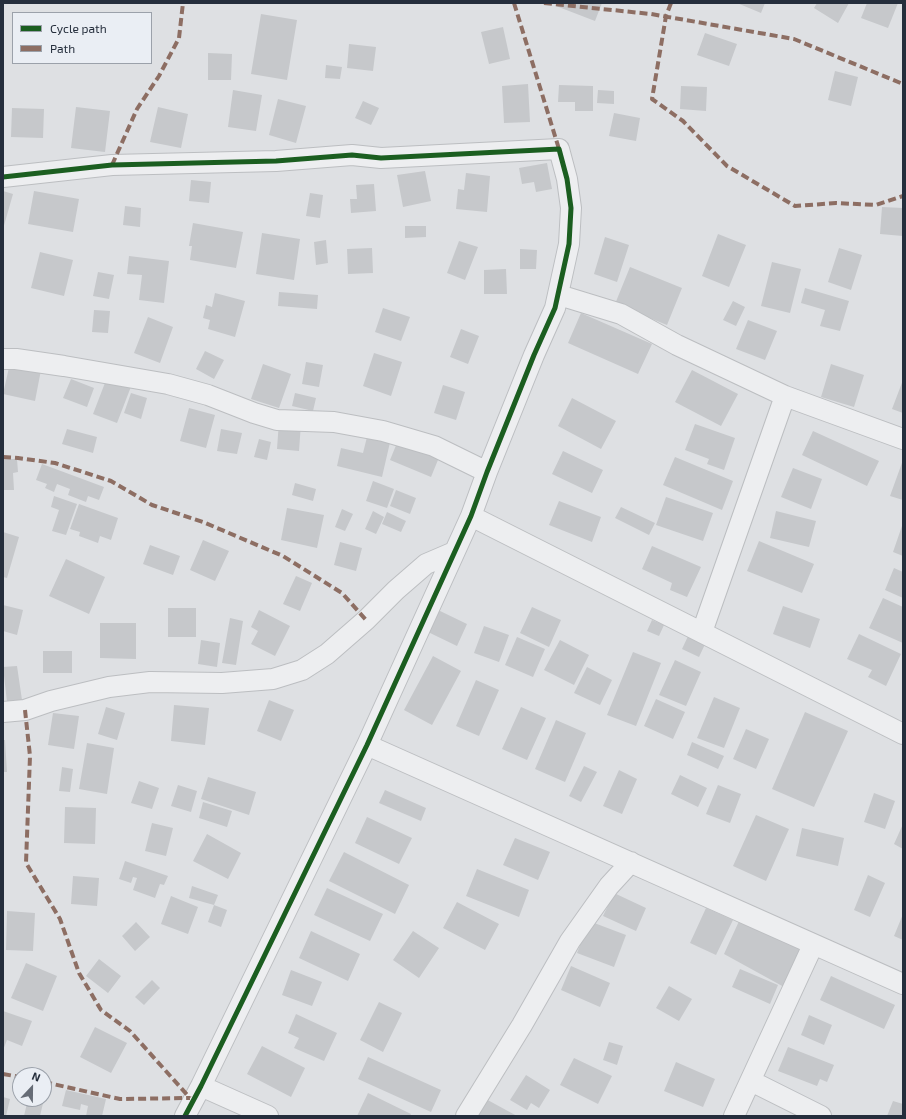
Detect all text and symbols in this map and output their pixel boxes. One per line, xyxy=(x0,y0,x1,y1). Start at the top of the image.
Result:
legend xyxy=(12,12,152,64)
text: Cycle path xyxy=(50,21,107,35)
text: Path xyxy=(50,41,75,55)
north arrow xyxy=(12,1067,52,1107)
text: N xyxy=(30,1069,42,1084)

